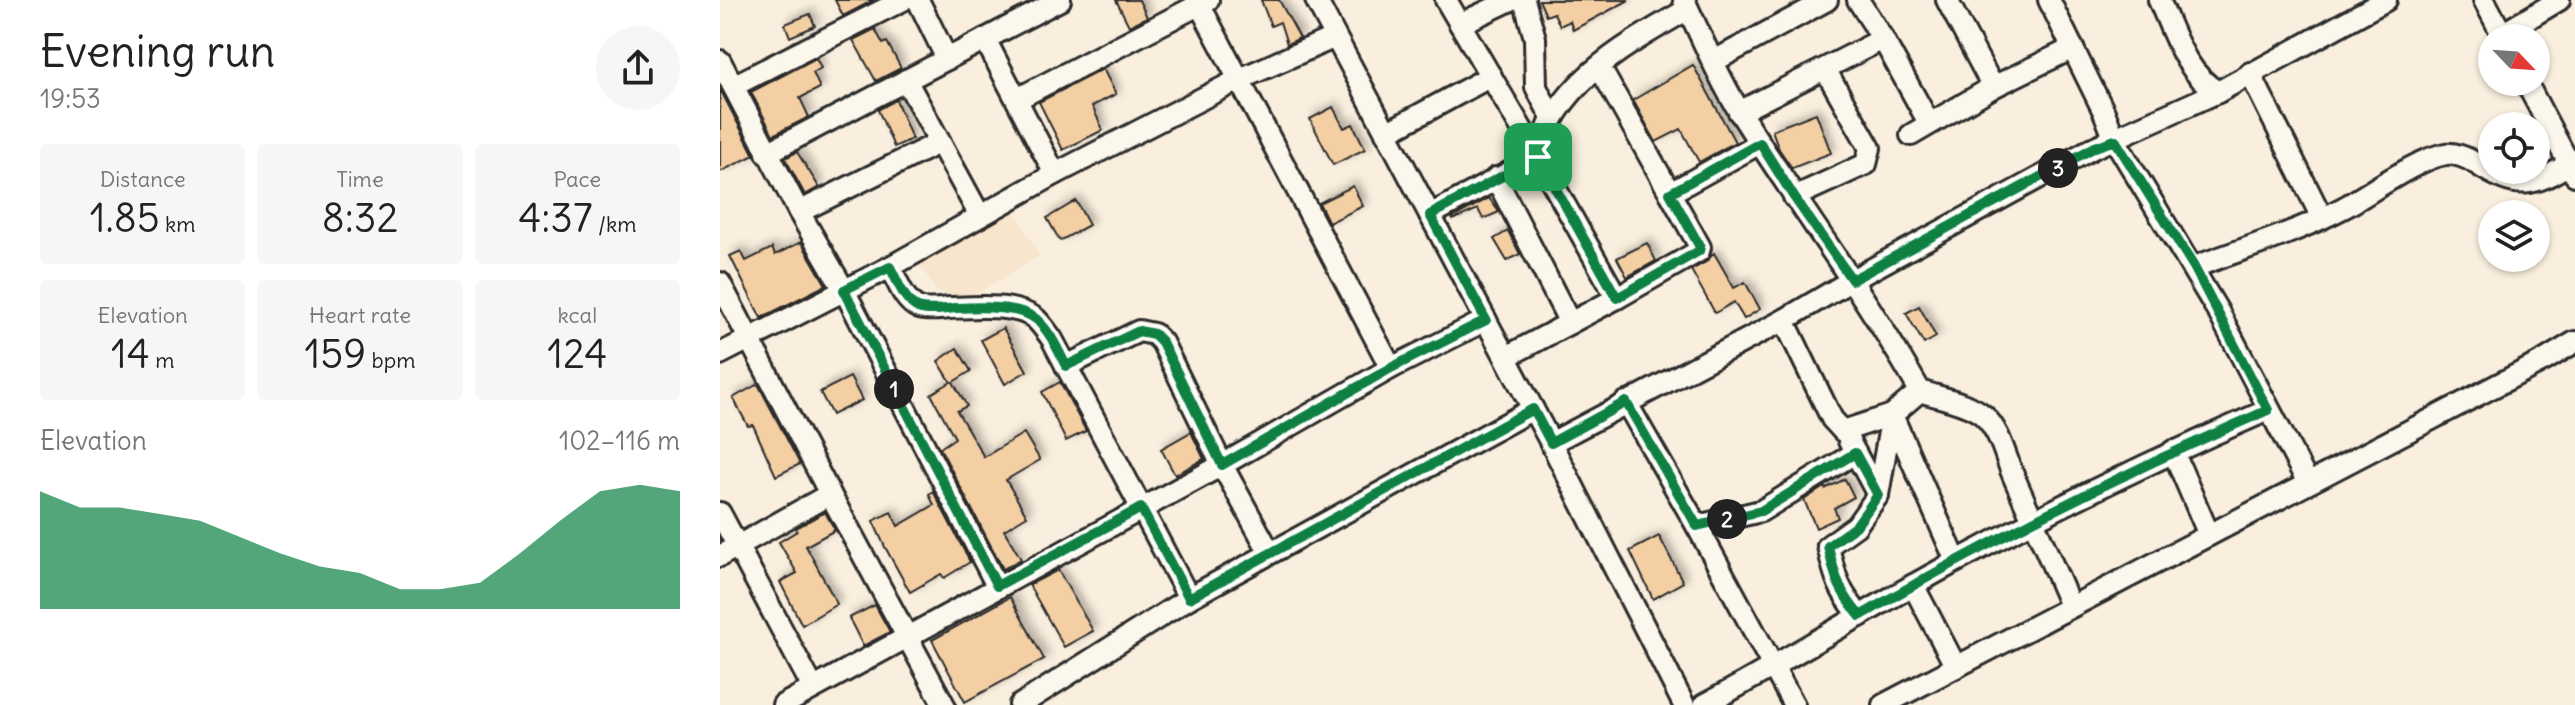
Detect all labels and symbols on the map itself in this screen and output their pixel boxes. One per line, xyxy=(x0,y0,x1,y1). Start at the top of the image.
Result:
north arrow xyxy=(2478,24,2550,96)
pin xyxy=(1504,123,1572,191)
pin: 3 xyxy=(2038,148,2078,188)
pin: 1 xyxy=(874,369,914,409)
pin: 2 xyxy=(1707,499,1747,539)

